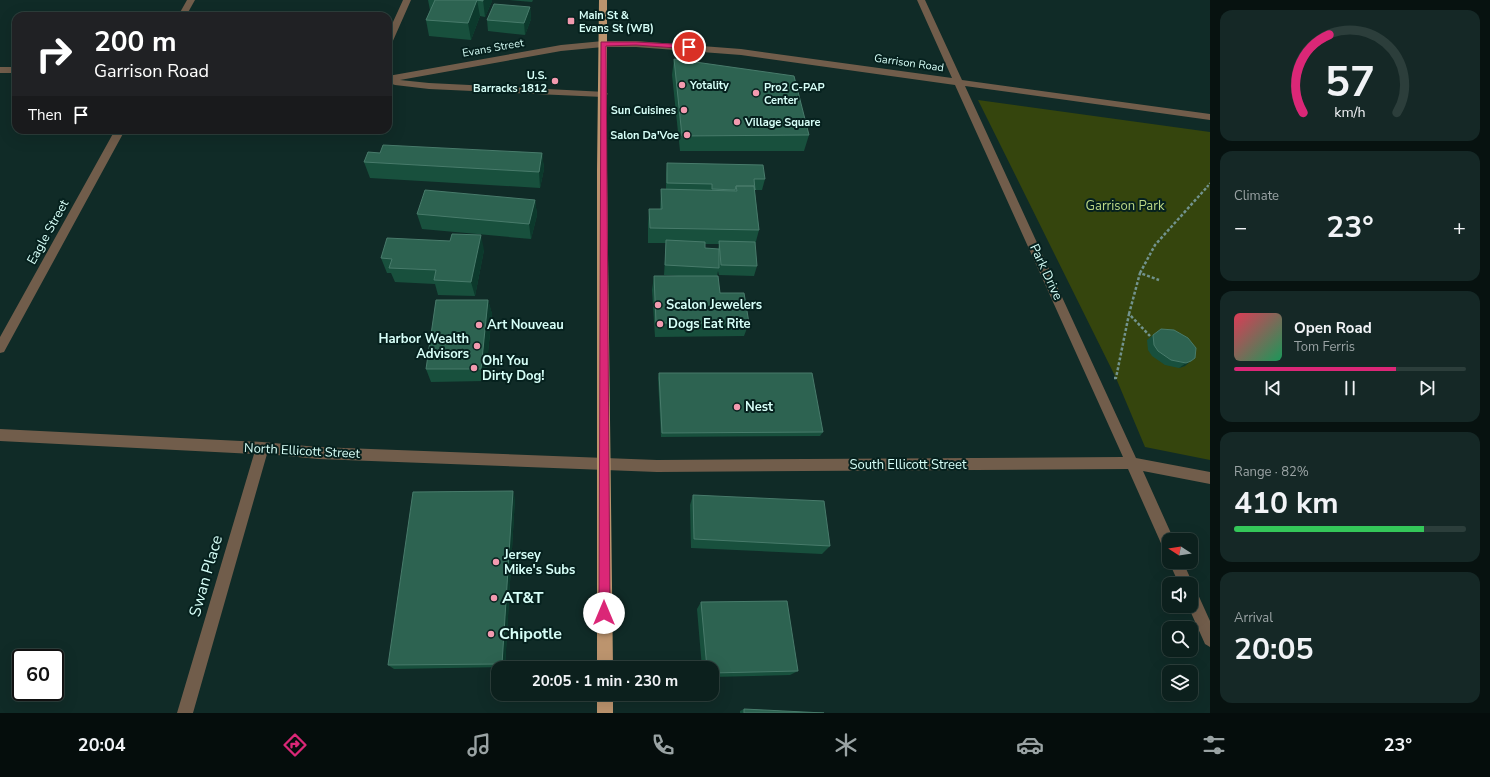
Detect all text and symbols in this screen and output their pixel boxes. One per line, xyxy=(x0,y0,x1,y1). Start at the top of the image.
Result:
place label: Main St & Evans St (WB) xyxy=(579,8,654,36)
marker: Main St & Evans St (WB) xyxy=(566,16,576,26)
text: 200 m xyxy=(94,23,177,61)
icon: right xyxy=(28,28,80,80)
pin xyxy=(672,30,706,64)
street label: Evans Street xyxy=(461,35,525,61)
icon: arrive xyxy=(678,36,700,58)
street label: Garrison Road xyxy=(873,51,945,75)
text: 57 xyxy=(1325,54,1375,111)
text: Garrison Road xyxy=(94,59,209,83)
place label: U.S. Barracks 1812 xyxy=(473,68,547,96)
marker: U.S. Barracks 1812 xyxy=(550,76,560,86)
place label: Yotality xyxy=(689,78,729,93)
marker: Yotality xyxy=(677,80,687,90)
place label: Pro2 C-PAP Center xyxy=(764,80,825,108)
marker: Pro2 C-PAP Center xyxy=(751,88,761,98)
place label: Sun Cuisines xyxy=(611,103,676,118)
text: km/h xyxy=(1334,103,1366,122)
icon: arrive xyxy=(70,104,92,126)
text: Then xyxy=(28,105,62,125)
marker: Sun Cuisines xyxy=(679,105,689,115)
place label: Village Square xyxy=(744,115,820,130)
marker: Village Square xyxy=(732,117,742,127)
place label: Salon Da'Voe xyxy=(610,128,679,143)
marker: Salon Da'Voe xyxy=(682,130,692,140)
text: Climate xyxy=(1234,187,1279,205)
street label: Eagle Street xyxy=(23,196,73,268)
park label: Garrison Park xyxy=(1086,197,1165,215)
text: 23° xyxy=(1326,207,1374,248)
text: − xyxy=(1234,213,1247,243)
text: + xyxy=(1453,213,1466,243)
street label: Park Drive xyxy=(1025,241,1067,303)
place label: Scalon Jewelers xyxy=(666,296,762,314)
marker: Scalon Jewelers xyxy=(653,300,663,310)
place label: Dogs Eat Rite xyxy=(668,315,751,333)
place label: Art Nouveau xyxy=(487,316,564,334)
text: Open Road xyxy=(1294,318,1372,338)
marker: Dogs Eat Rite xyxy=(655,319,665,329)
marker: Art Nouveau xyxy=(474,320,484,330)
place label: Harbor Wealth Advisors xyxy=(378,330,469,363)
text: Tom Ferris xyxy=(1294,338,1355,356)
marker: Harbor Wealth Advisors xyxy=(472,341,482,351)
place label: Oh! You Dirty Dog! xyxy=(482,352,545,385)
marker: Oh! You Dirty Dog! xyxy=(469,363,479,373)
icon: previous xyxy=(1262,377,1284,399)
icon: pause xyxy=(1339,377,1361,399)
icon: next xyxy=(1416,377,1438,399)
place label: Nest xyxy=(745,398,774,416)
marker: Nest xyxy=(732,402,742,412)
street label: North Ellicott Street xyxy=(244,439,361,463)
street label: South Ellicott Street xyxy=(850,456,967,474)
text: Range · 82% xyxy=(1234,463,1309,481)
text: 410 km xyxy=(1234,483,1339,524)
street label: Swan Place xyxy=(184,533,228,619)
north arrow xyxy=(1162,533,1198,569)
map controls xyxy=(1162,533,1198,701)
place label: Jersey Mike's Subs xyxy=(503,546,575,579)
marker: Jersey Mike's Subs xyxy=(491,557,501,567)
button: sound xyxy=(1162,577,1198,613)
place label: AT&T xyxy=(502,587,543,609)
position arrow xyxy=(583,592,625,634)
marker: AT&T xyxy=(489,593,499,603)
text: Arrival xyxy=(1234,609,1273,627)
button: search xyxy=(1162,621,1198,657)
place label: Chipotle xyxy=(499,623,562,645)
marker: Chipotle xyxy=(486,629,496,639)
text: 20:05 xyxy=(1234,629,1313,670)
speed limit sign: 60 xyxy=(12,649,64,701)
button: layers xyxy=(1162,665,1198,701)
text: 20:05 · 1 min · 230 m xyxy=(532,671,678,691)
icon: directions xyxy=(281,731,309,759)
icon: music xyxy=(465,731,493,759)
icon: phone xyxy=(649,731,677,759)
icon: climate xyxy=(832,731,860,759)
icon: car xyxy=(1016,731,1044,759)
icon: filters xyxy=(1200,731,1228,759)
text: 20:04 xyxy=(78,733,126,757)
text: 23° xyxy=(1384,733,1412,757)

